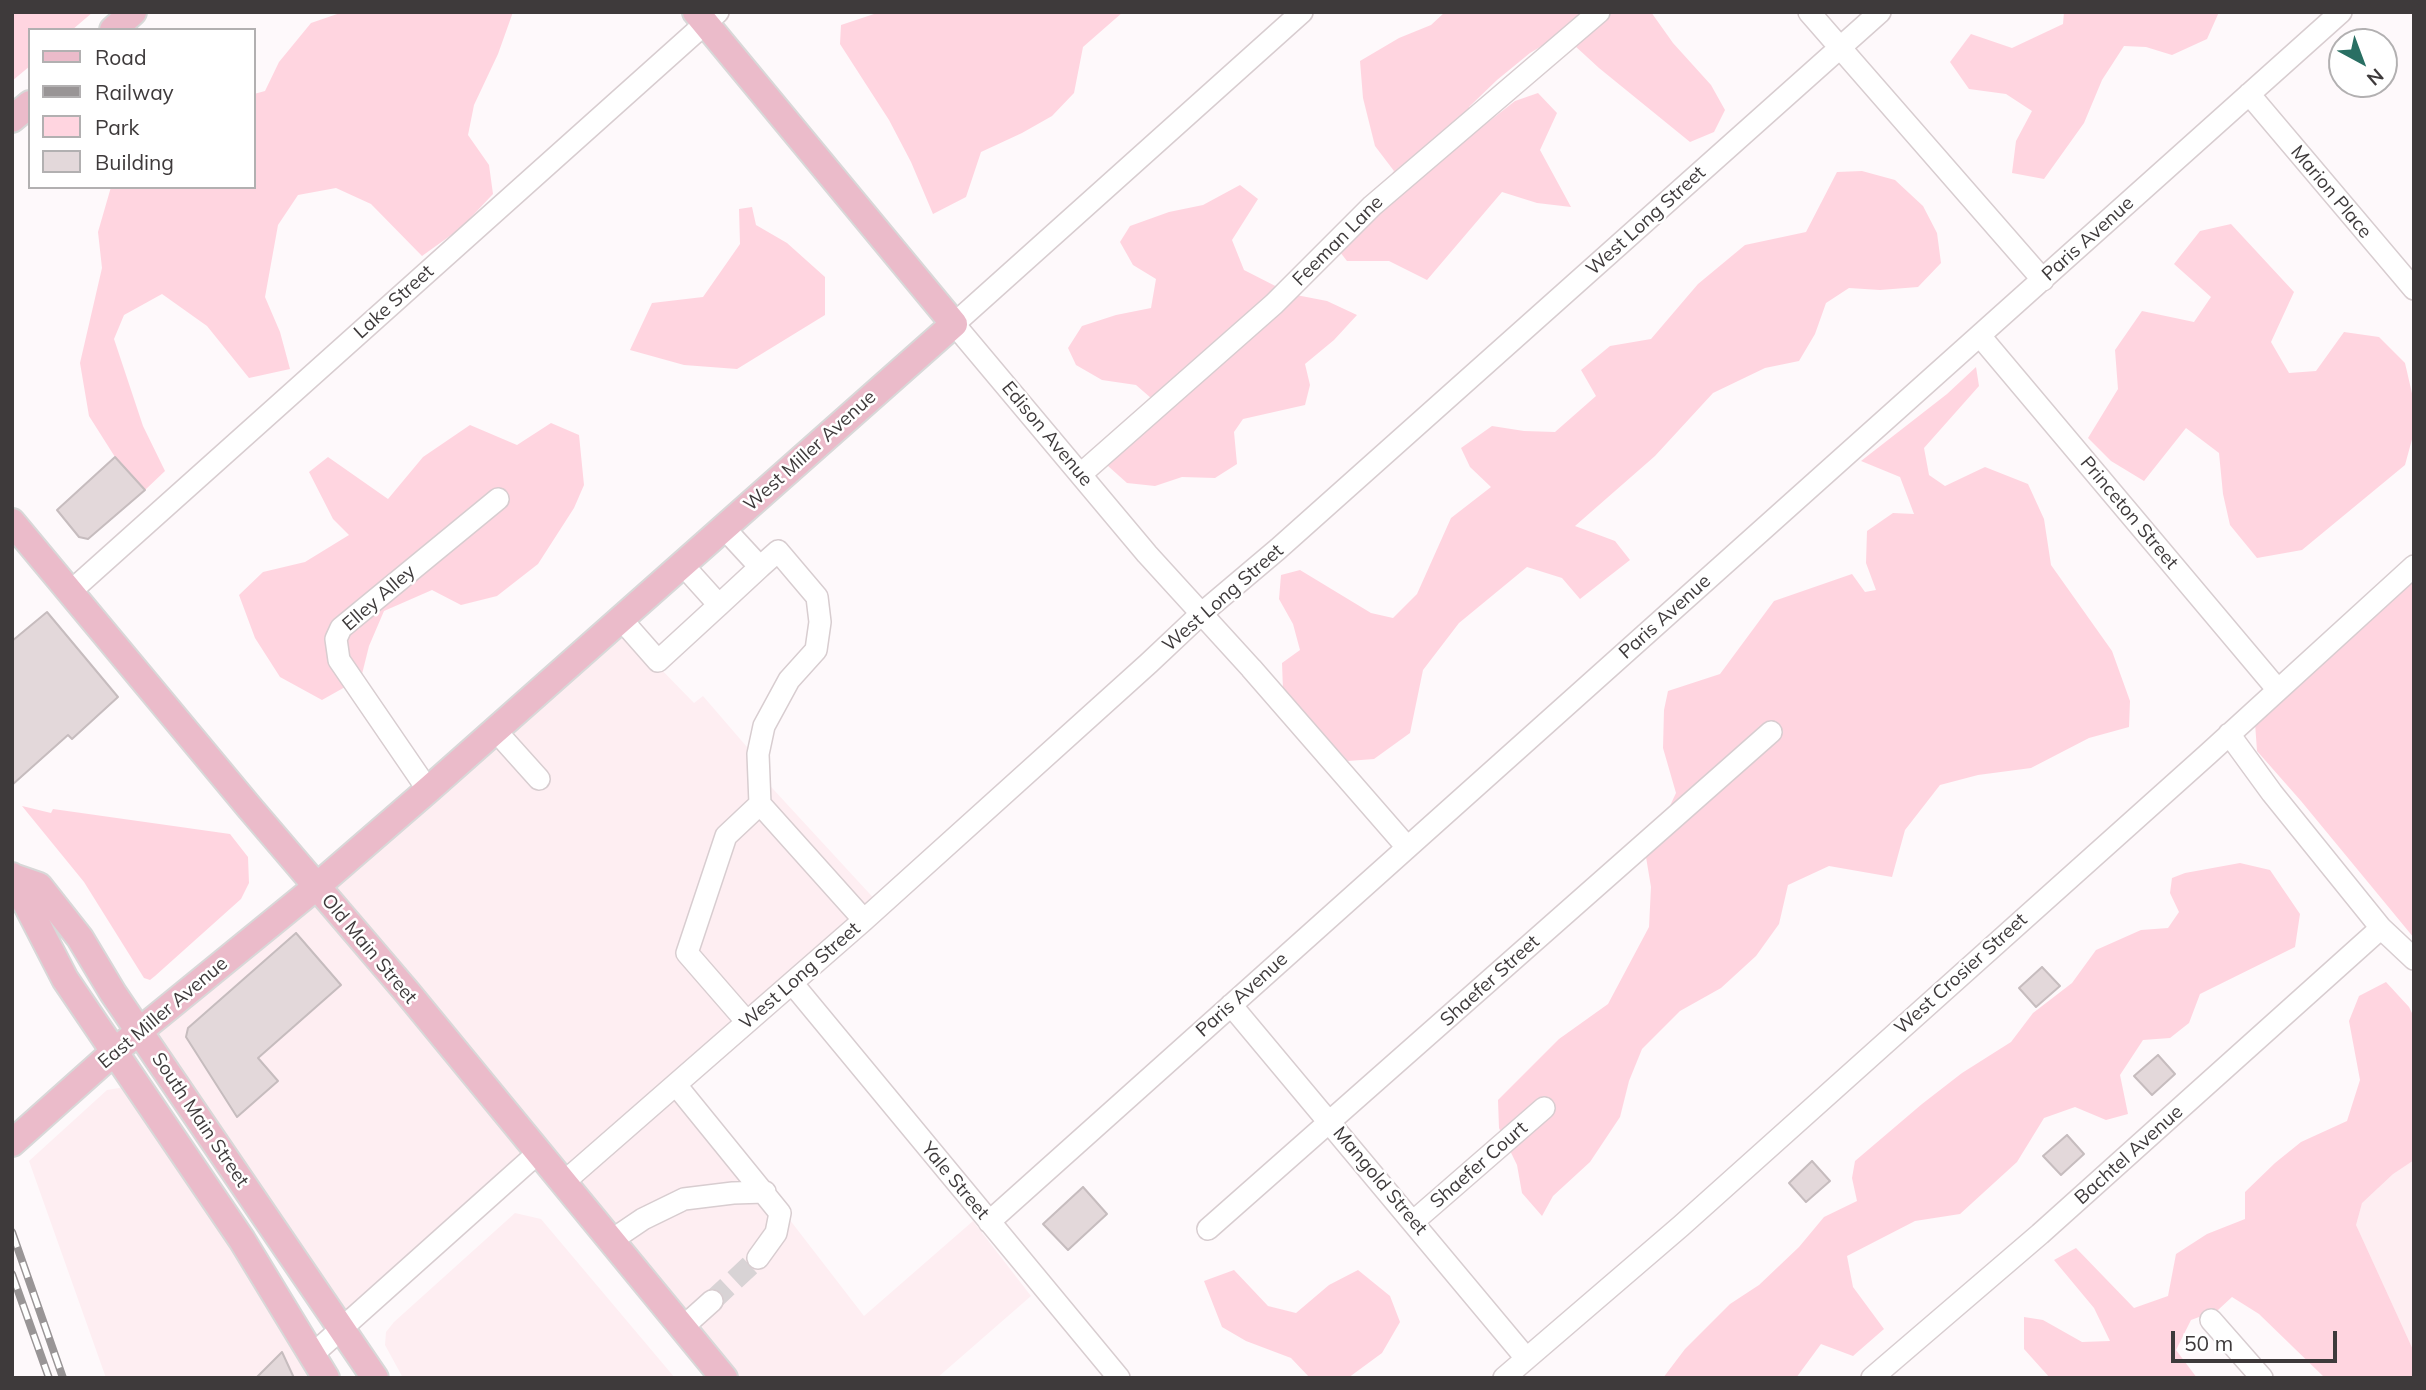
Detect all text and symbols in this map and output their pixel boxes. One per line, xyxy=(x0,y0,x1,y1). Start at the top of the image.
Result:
legend xyxy=(28,28,256,189)
north arrow xyxy=(2328,28,2398,98)
text: Road xyxy=(95,44,146,70)
text: N xyxy=(2362,64,2389,91)
text: Railway xyxy=(95,79,174,105)
text: Park xyxy=(95,114,139,140)
street label: Marion Place xyxy=(2286,141,2376,243)
text: Building xyxy=(95,149,174,175)
street label: West Long Street xyxy=(1582,162,1710,280)
street label: Feeman Lane xyxy=(1288,191,1388,291)
street label: Paris Avenue xyxy=(2038,192,2138,286)
street label: Lake Street xyxy=(350,260,438,344)
street label: Edison Avenue xyxy=(997,377,1097,491)
street label: West Miller Avenue xyxy=(739,386,881,516)
street label: Princeton Street xyxy=(2075,452,2183,574)
street label: West Long Street xyxy=(1158,539,1288,657)
street label: Elley Alley xyxy=(338,560,420,636)
street label: Paris Avenue xyxy=(1615,570,1715,664)
street label: Old Main Street xyxy=(316,889,422,1009)
street label: West Crosier Street xyxy=(1890,908,2032,1040)
street label: West Long Street xyxy=(735,917,865,1035)
street label: Shaefer Street xyxy=(1436,931,1544,1031)
street label: Paris Avenue xyxy=(1192,948,1292,1042)
street label: East Miller Avenue xyxy=(94,952,232,1074)
street label: South Main Street xyxy=(147,1048,253,1192)
street label: Bachtel Avenue xyxy=(2070,1101,2188,1209)
street label: Shaefer Court xyxy=(1426,1117,1532,1213)
street label: Mangold Street xyxy=(1328,1122,1432,1240)
street label: Yale Street xyxy=(916,1138,994,1224)
scale bar xyxy=(2174,1316,2340,1360)
text: 50 m xyxy=(2184,1330,2233,1356)

